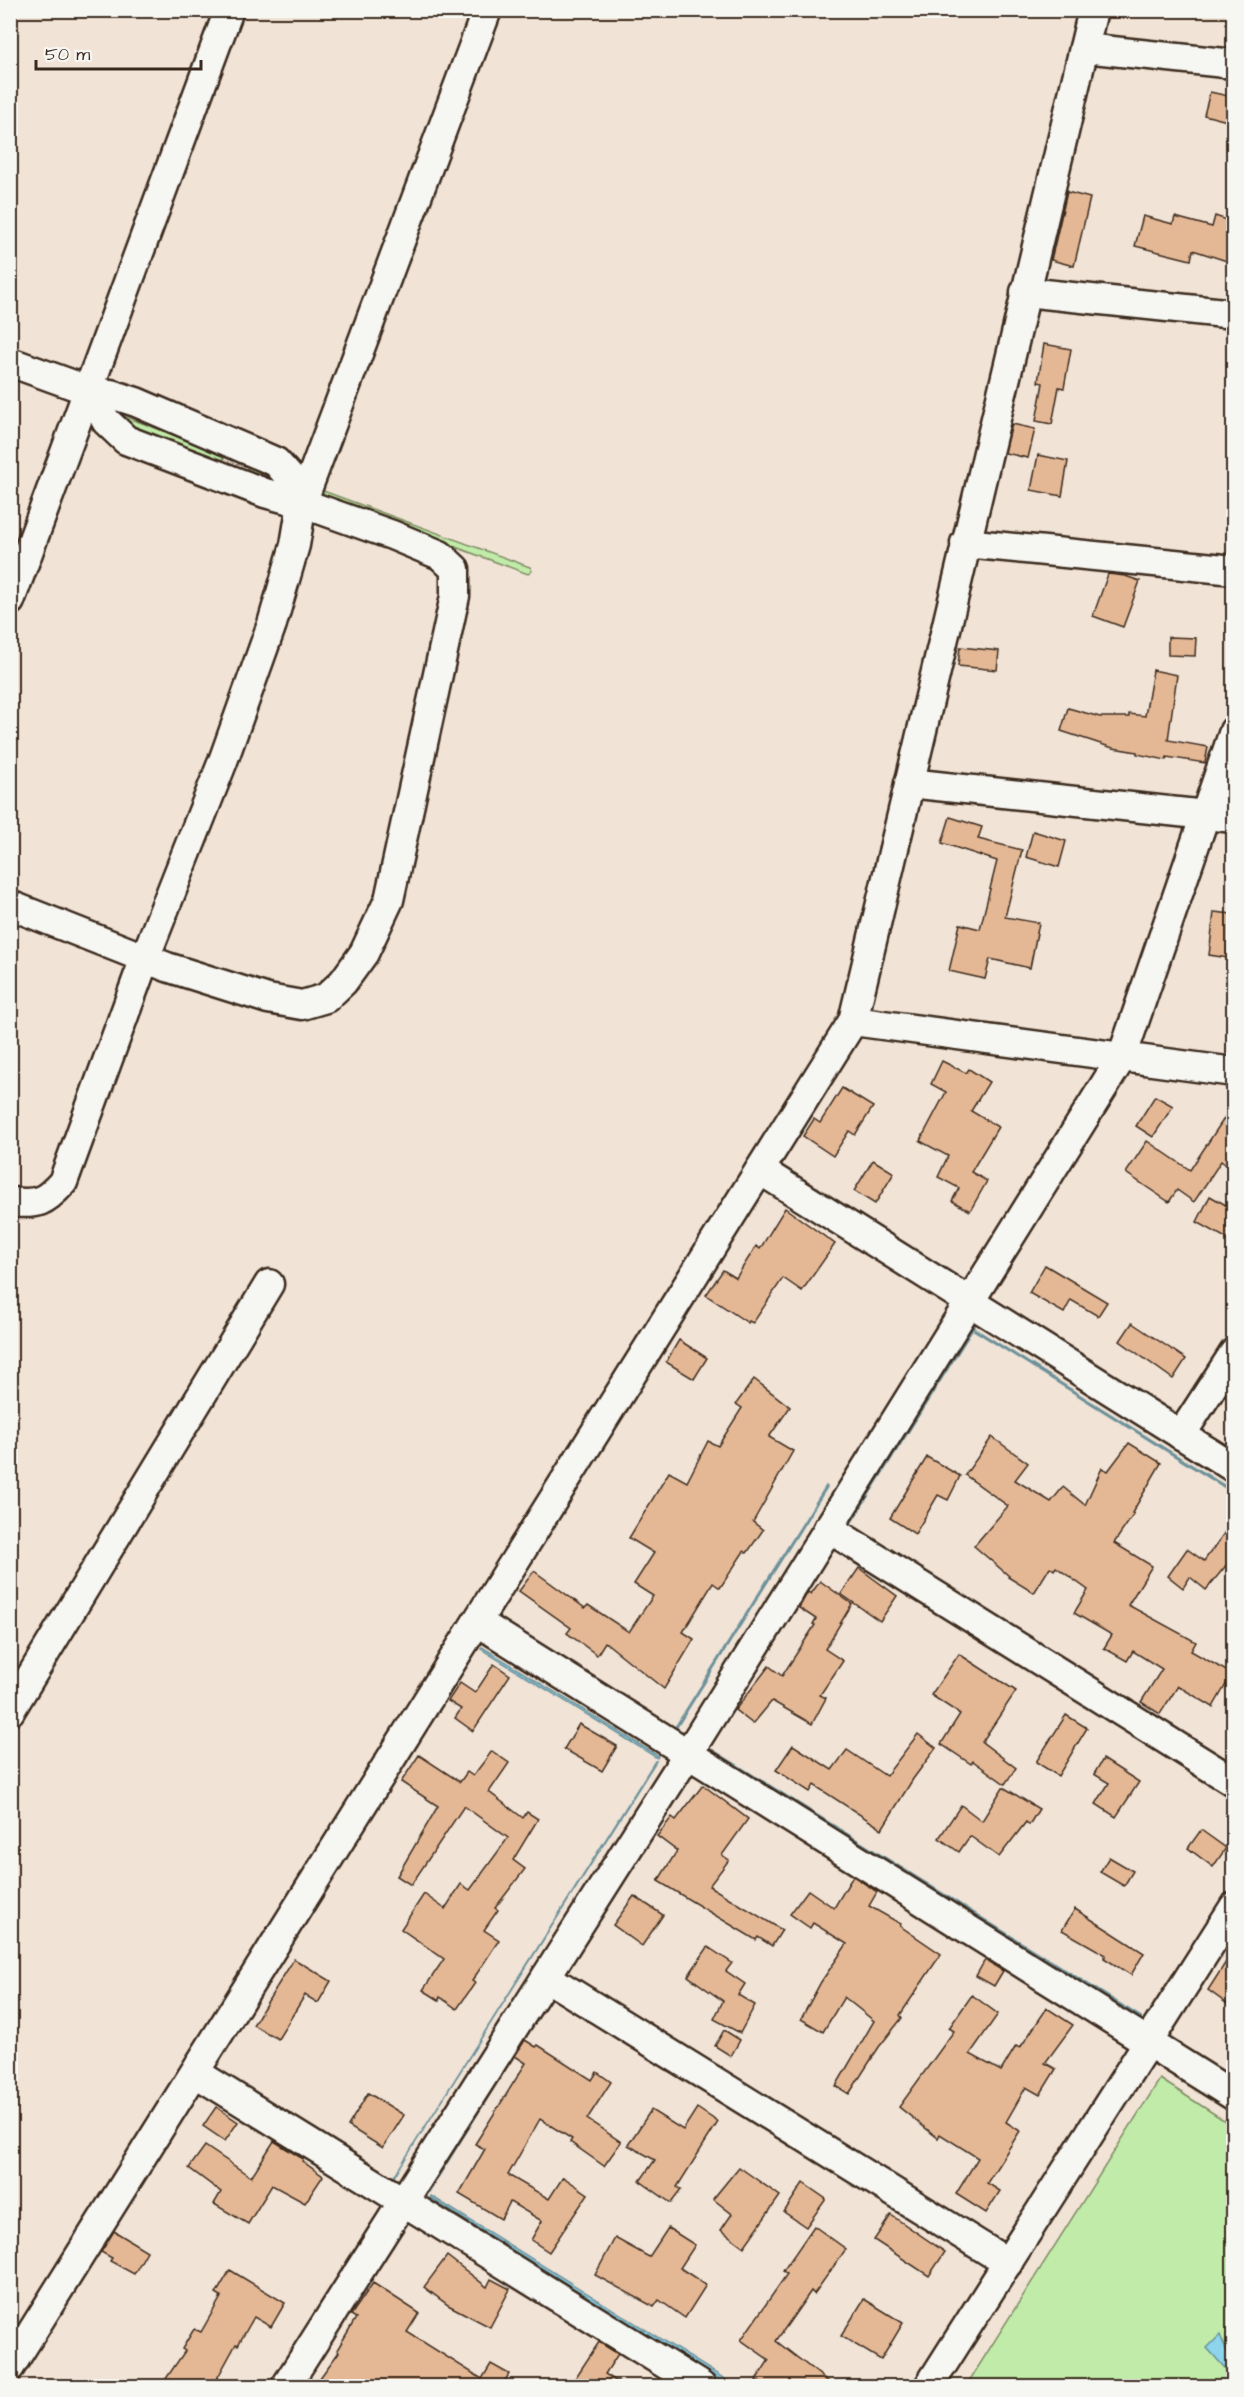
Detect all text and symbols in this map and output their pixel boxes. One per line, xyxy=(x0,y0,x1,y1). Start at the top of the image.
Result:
scale bar xyxy=(36,33,201,71)
text: 50 m xyxy=(45,42,90,67)

